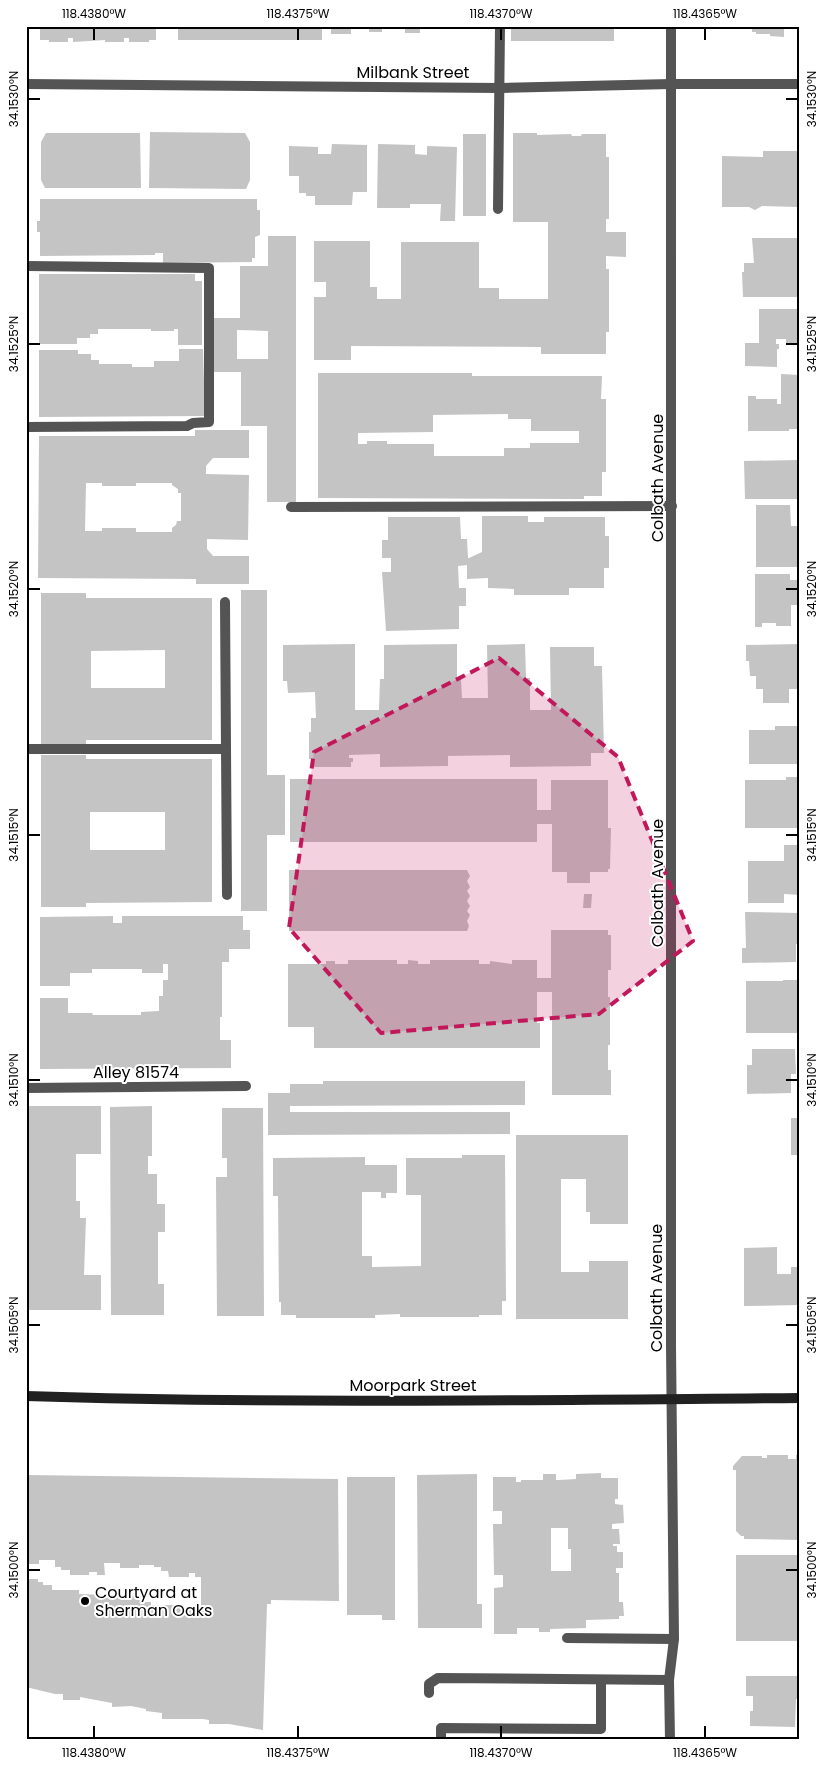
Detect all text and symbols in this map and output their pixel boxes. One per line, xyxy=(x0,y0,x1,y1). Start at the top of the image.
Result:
text: 118.4380°W xyxy=(62,5,126,22)
text: 118.4375°W xyxy=(266,5,330,22)
text: 118.4370°W xyxy=(469,5,533,22)
text: 118.4365°W xyxy=(673,5,737,22)
street label: Milbank Street xyxy=(357,61,470,84)
text: 34.1530°N xyxy=(5,71,22,127)
text: 34.1530°N xyxy=(803,71,820,127)
text: 34.1525°N xyxy=(5,316,22,372)
text: 34.1525°N xyxy=(803,316,820,372)
street label: Colbath Avenue xyxy=(646,414,669,542)
text: 34.1520°N xyxy=(5,561,22,617)
text: 34.1520°N xyxy=(803,561,820,617)
text: 34.1515°N xyxy=(5,808,22,862)
text: 34.1515°N xyxy=(803,808,820,862)
street label: Colbath Avenue xyxy=(646,819,669,947)
text: 34.1510°N xyxy=(5,1053,22,1107)
text: 34.1510°N xyxy=(803,1053,820,1107)
street label: Alley 81574 xyxy=(93,1061,179,1084)
street label: Colbath Avenue xyxy=(645,1224,668,1352)
text: 34.1505°N xyxy=(5,1297,22,1353)
text: 34.1505°N xyxy=(803,1297,820,1353)
street label: Moorpark Street xyxy=(349,1374,477,1397)
text: 34.1500°N xyxy=(5,1542,22,1598)
text: 34.1500°N xyxy=(803,1542,820,1598)
place label: Courtyard at Sherman Oaks xyxy=(95,1581,212,1622)
marker: Courtyard at Sherman Oaks xyxy=(79,1595,91,1607)
text: 118.4380°W xyxy=(62,1744,126,1761)
text: 118.4375°W xyxy=(266,1744,330,1761)
text: 118.4370°W xyxy=(469,1744,533,1761)
text: 118.4365°W xyxy=(673,1744,737,1761)

